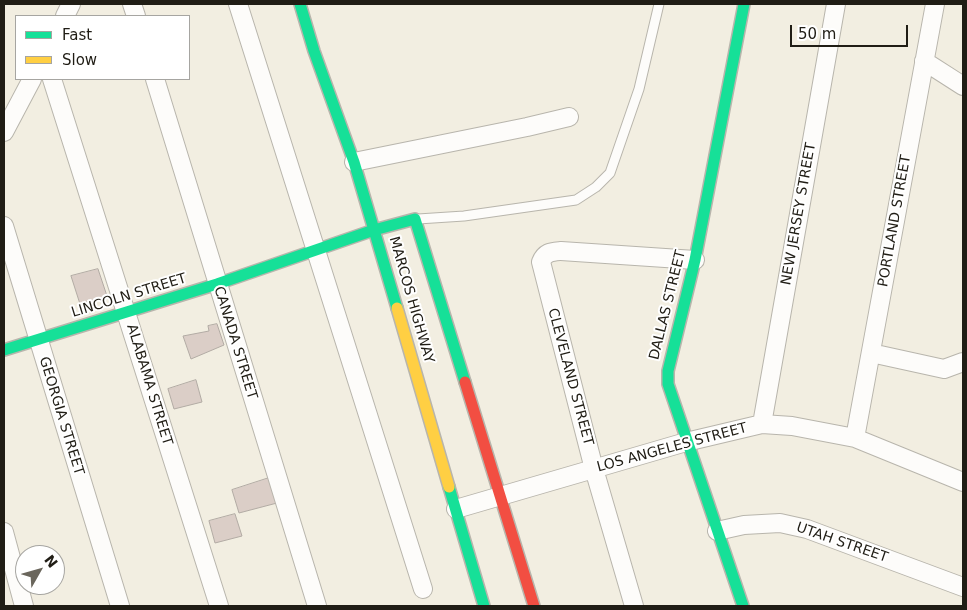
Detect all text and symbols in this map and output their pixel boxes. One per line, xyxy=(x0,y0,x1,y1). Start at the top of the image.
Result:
legend xyxy=(15,15,190,80)
scale bar xyxy=(792,15,910,47)
text: 50 m xyxy=(798,25,836,43)
text: Fast xyxy=(62,26,92,44)
text: Slow xyxy=(62,51,97,69)
street label: NEW JERSEY STREET xyxy=(778,141,820,287)
street label: PORTLAND STREET xyxy=(875,154,915,288)
street label: MARCOS HIGHWAY xyxy=(385,235,437,365)
street label: DALLAS STREET xyxy=(646,248,690,362)
street label: LINCOLN STREET xyxy=(69,271,189,321)
street label: CANADA STREET xyxy=(210,284,260,402)
street label: CLEVELAND STREET xyxy=(544,306,596,448)
street label: ALABAMA STREET xyxy=(123,322,175,448)
street label: GEORGIA STREET xyxy=(35,355,87,477)
street label: LOS ANGELES STREET xyxy=(595,420,749,476)
street label: UTAH STREET xyxy=(794,519,890,567)
north arrow xyxy=(15,545,65,595)
text: N xyxy=(41,552,61,571)

